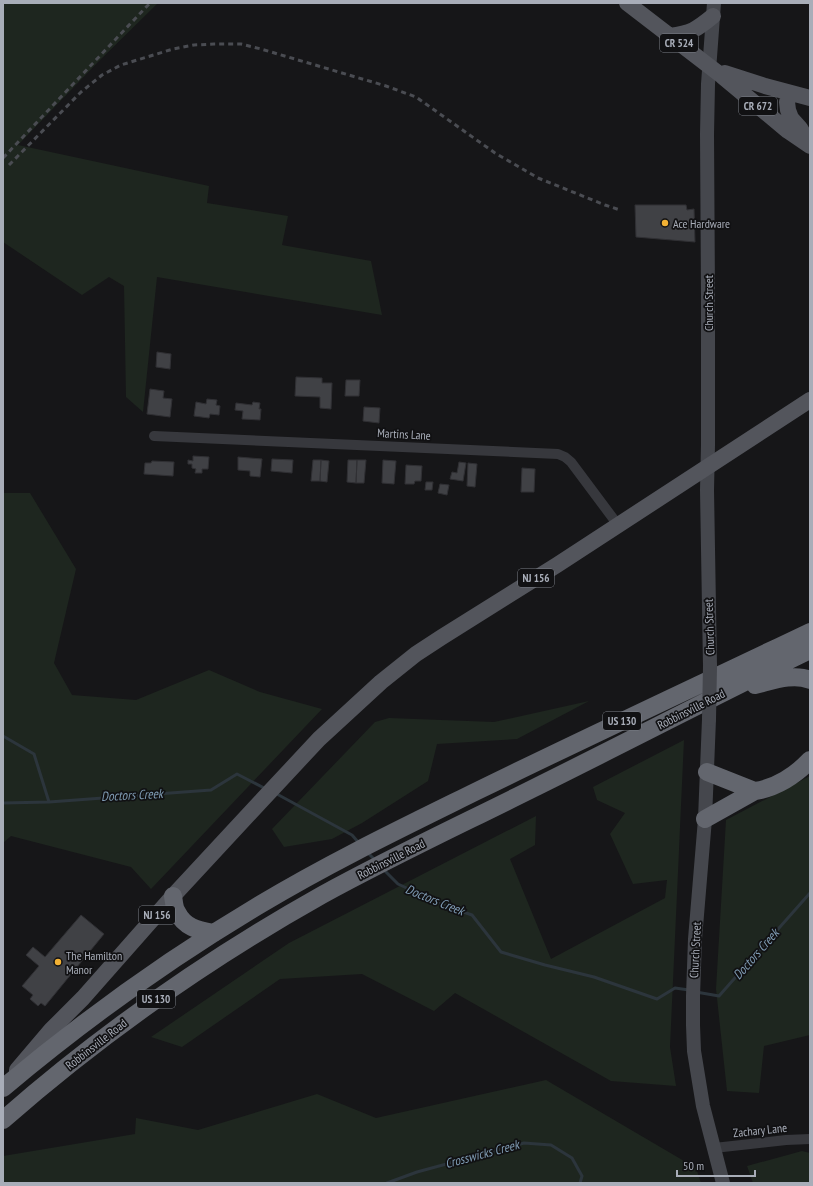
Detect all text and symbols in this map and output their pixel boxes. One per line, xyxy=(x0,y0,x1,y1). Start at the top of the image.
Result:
road number: CR 524 xyxy=(660,34,698,52)
road number: CR 672 xyxy=(739,97,777,115)
place label: Ace Hardware xyxy=(673,216,730,231)
marker: Ace Hardware xyxy=(660,218,670,228)
street label: Church Street xyxy=(701,274,716,331)
street label: Martins Lane xyxy=(377,425,431,443)
road number: NJ 156 xyxy=(518,569,554,587)
street label: Church Street xyxy=(700,598,717,655)
street label: Robbinsville Road xyxy=(655,686,727,732)
road number: US 130 xyxy=(603,712,641,730)
water label: Doctors Creek xyxy=(101,785,165,805)
street label: Robbinsville Road xyxy=(355,836,427,882)
water label: Doctors Creek xyxy=(403,881,469,920)
road number: NJ 156 xyxy=(139,906,175,924)
street label: Church Street xyxy=(686,921,704,978)
water label: Doctors Creek xyxy=(729,924,784,983)
place label: The Hamilton Manor xyxy=(66,948,122,977)
marker: The Hamilton Manor xyxy=(53,957,63,967)
road number: US 130 xyxy=(137,990,175,1008)
street label: Robbinsville Road xyxy=(62,1015,130,1073)
street label: Zachary Lane xyxy=(732,1120,788,1140)
water label: Crosswicks Creek xyxy=(443,1135,523,1172)
scale bar xyxy=(677,1152,755,1178)
text: 50 m xyxy=(683,1158,704,1173)

